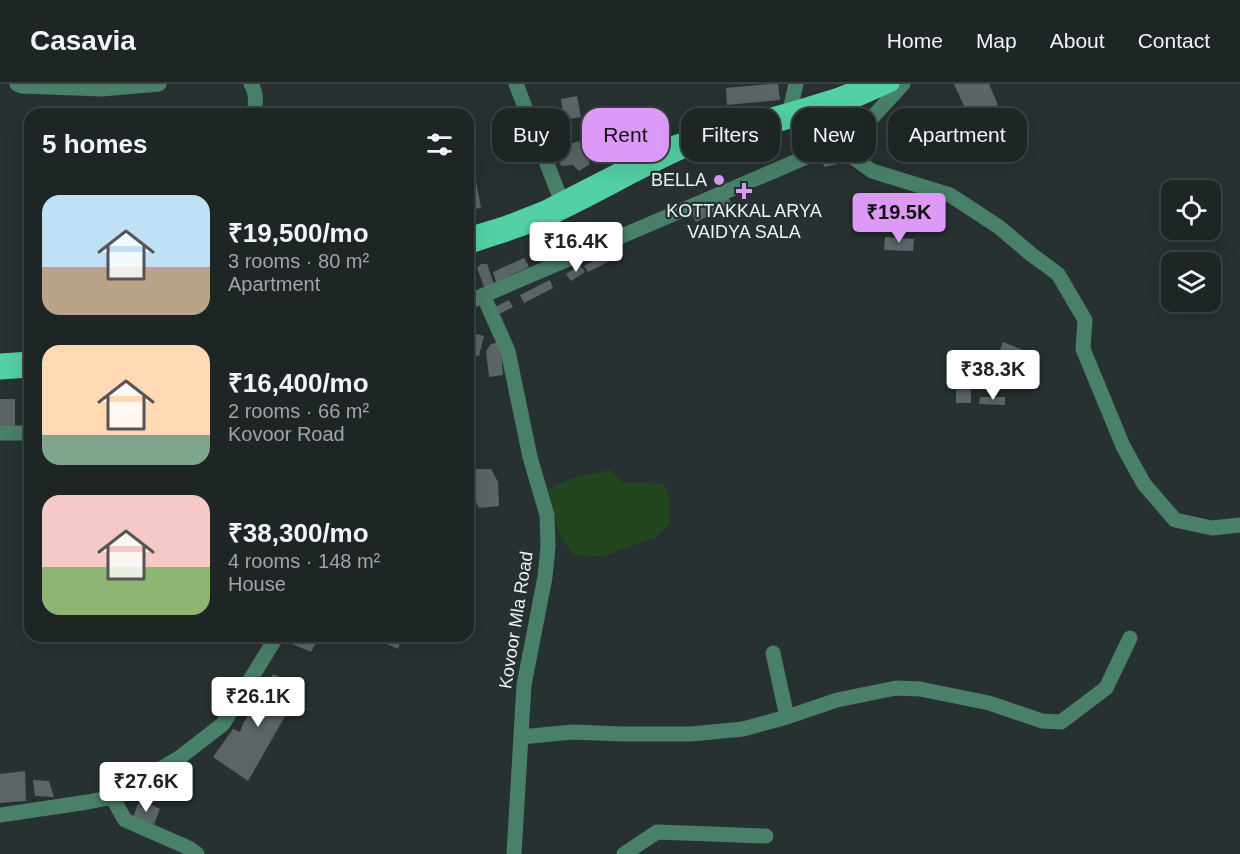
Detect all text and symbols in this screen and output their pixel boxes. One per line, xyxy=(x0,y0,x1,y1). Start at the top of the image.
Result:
text: Casavia xyxy=(30,25,136,56)
text: Home xyxy=(887,29,943,52)
text: Map xyxy=(976,29,1017,52)
text: About xyxy=(1050,29,1105,52)
text: Contact xyxy=(1138,29,1210,52)
chip: Buy xyxy=(492,108,570,162)
chip: Rent xyxy=(582,108,669,162)
chip: Filters xyxy=(681,108,780,162)
chip: New xyxy=(792,108,876,162)
chip: Apartment xyxy=(888,108,1027,162)
icon: filters xyxy=(423,128,456,161)
text: 5 homes xyxy=(42,129,148,159)
place label: BELLA xyxy=(651,170,707,190)
marker: BELLA xyxy=(712,173,726,187)
map controls xyxy=(1161,180,1221,312)
button: locate xyxy=(1161,180,1221,240)
marker: KOTTAKKAL ARYA VAIDYA SALA xyxy=(737,184,751,198)
pin: ₹19.5K xyxy=(850,193,948,244)
place label: KOTTAKKAL ARYA VAIDYA SALA xyxy=(666,201,822,242)
text: ₹19.5K xyxy=(867,201,931,223)
text: ₹19,500/mo xyxy=(228,218,369,248)
icon: home xyxy=(90,219,162,291)
pin: ₹16.4K xyxy=(527,222,625,273)
text: ₹16.4K xyxy=(544,230,608,252)
text: 3 rooms · 80 m² xyxy=(228,250,369,272)
button: layers xyxy=(1161,252,1221,312)
text: Apartment xyxy=(228,273,320,295)
pin: ₹38.3K xyxy=(944,350,1042,401)
text: ₹38.3K xyxy=(961,358,1025,380)
text: ₹16,400/mo xyxy=(228,368,369,398)
icon: home xyxy=(90,369,162,441)
text: 2 rooms · 66 m² xyxy=(228,400,369,422)
text: Kovoor Road xyxy=(228,423,345,445)
text: ₹38,300/mo xyxy=(228,518,369,548)
icon: home xyxy=(90,519,162,591)
text: 4 rooms · 148 m² xyxy=(228,550,380,572)
street label: Kovoor Mla Road xyxy=(495,550,537,690)
text: House xyxy=(228,573,286,595)
pin: ₹26.1K xyxy=(209,677,307,728)
text: ₹26.1K xyxy=(226,685,290,707)
pin: ₹27.6K xyxy=(97,762,195,813)
text: ₹27.6K xyxy=(114,770,178,792)

